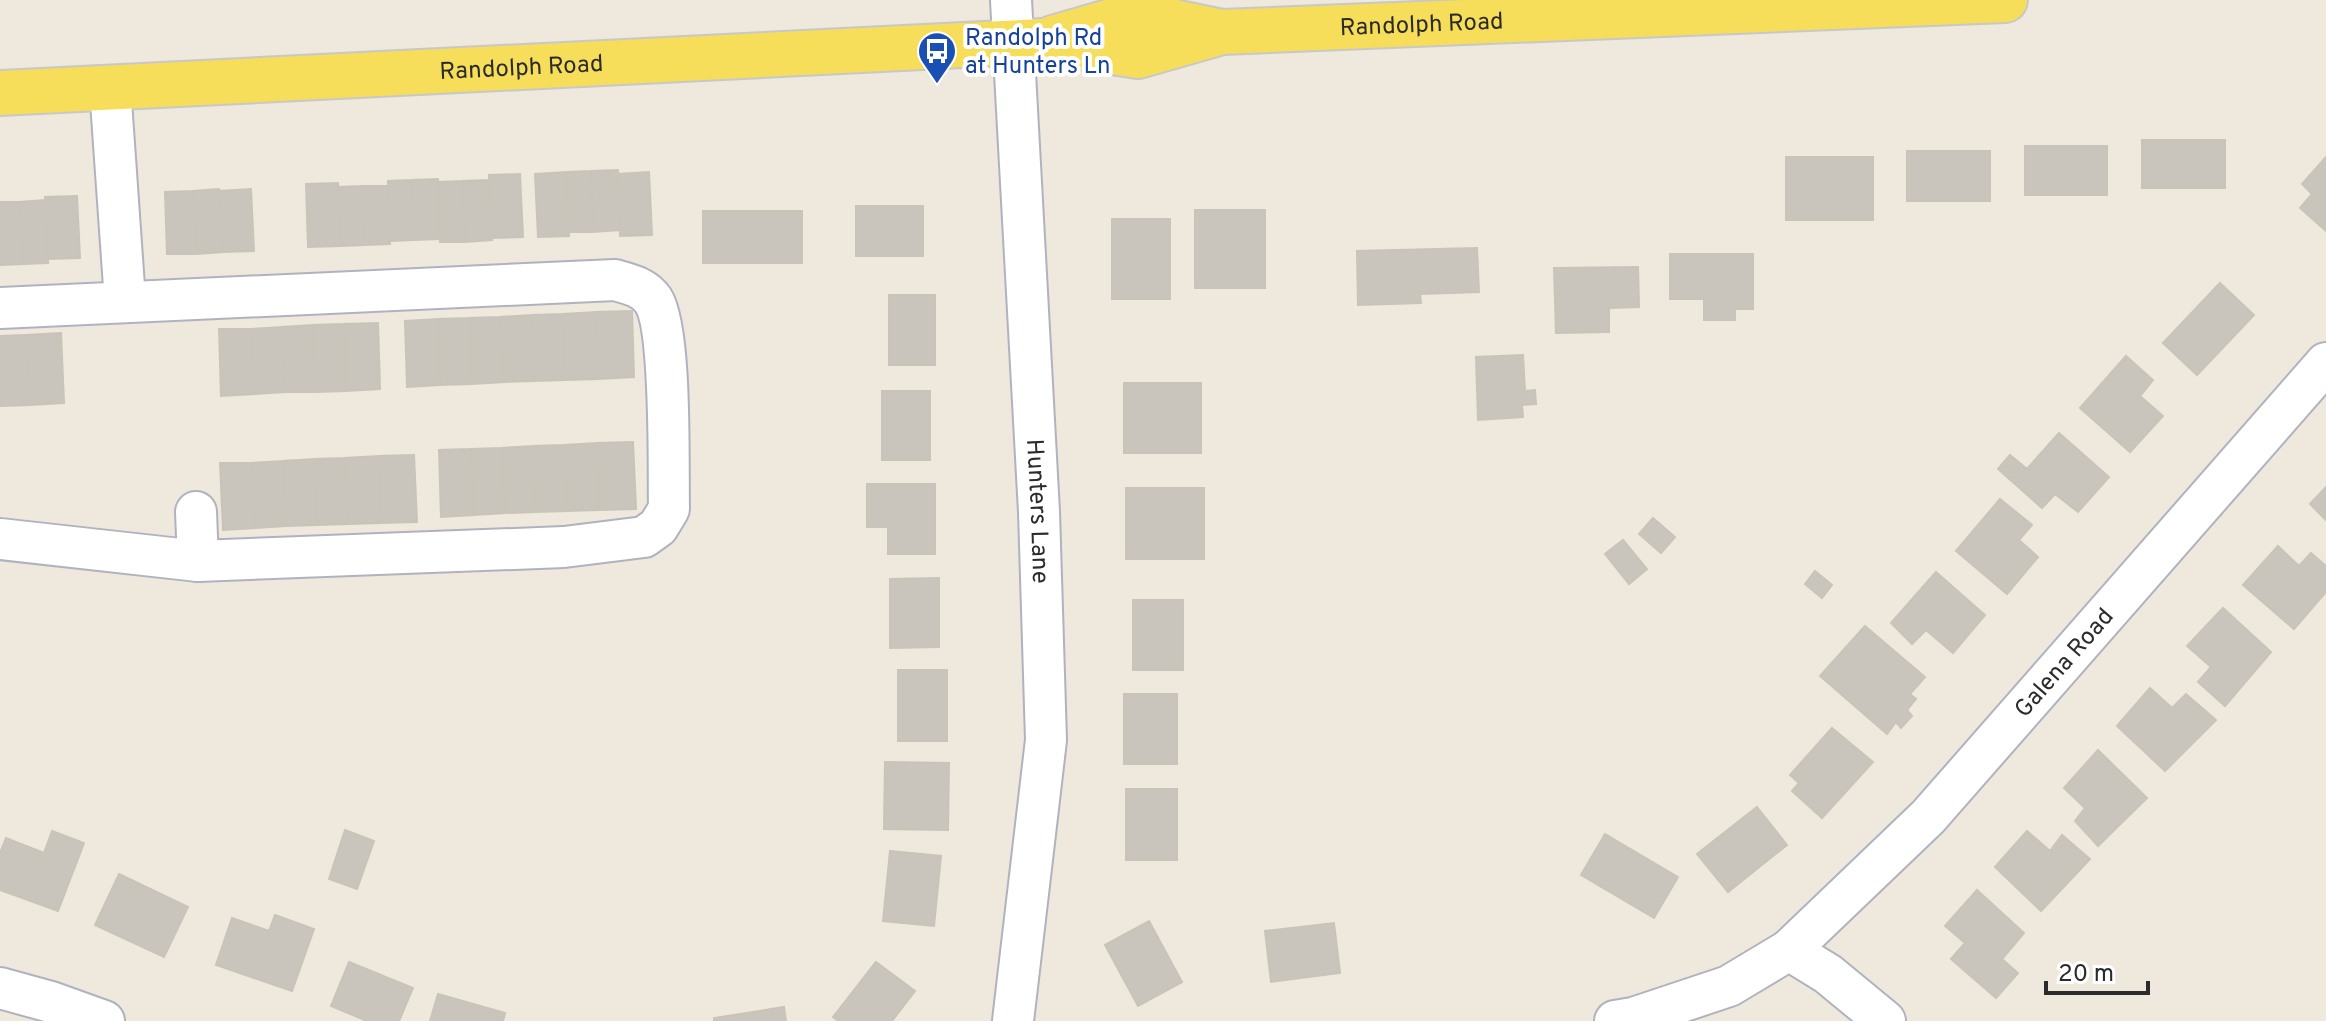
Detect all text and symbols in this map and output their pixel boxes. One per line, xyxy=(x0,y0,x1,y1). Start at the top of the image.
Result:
street label: Randolph Road xyxy=(1339,8,1504,44)
place label: Randolph Rd at Hunters Ln xyxy=(965,24,1111,82)
bus stop icon: Randolph Rd at Hunters Ln xyxy=(916,30,958,85)
street label: Randolph Road xyxy=(439,50,604,88)
street label: Hunters Lane xyxy=(1018,438,1054,584)
street label: Galena Road xyxy=(2009,603,2121,725)
scale bar xyxy=(2046,945,2148,995)
text: 20 m xyxy=(2058,960,2114,990)

